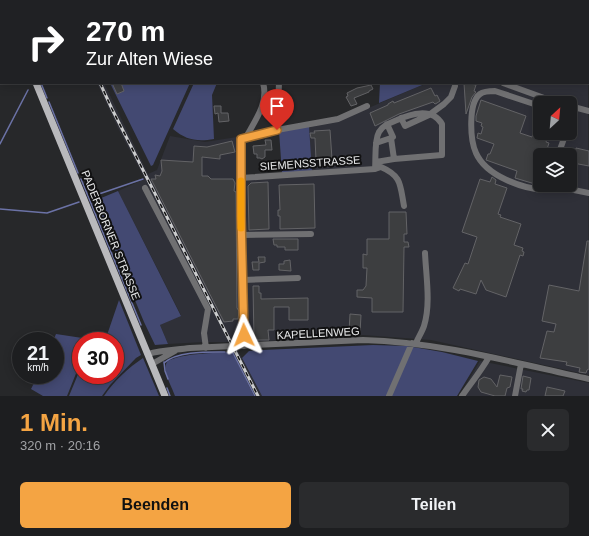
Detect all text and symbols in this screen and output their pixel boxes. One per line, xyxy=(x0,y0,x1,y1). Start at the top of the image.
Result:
icon: right xyxy=(20,16,72,68)
text: 270 m xyxy=(86,16,165,47)
text: Zur Alten Wiese xyxy=(86,49,213,69)
pin xyxy=(260,89,294,130)
icon: arrive xyxy=(266,95,288,117)
north arrow xyxy=(533,96,577,140)
map controls xyxy=(533,96,577,192)
button: layers xyxy=(533,148,577,192)
street label: SIEMENSSTRASSE xyxy=(259,153,361,173)
street label: PADERBORNER STRASSE xyxy=(79,169,143,301)
position arrow xyxy=(223,314,265,356)
street label: KAPELLENWEG xyxy=(276,325,360,341)
speed limit sign: 30 xyxy=(72,332,124,384)
text: 21 xyxy=(27,342,49,364)
text: km/h xyxy=(27,362,49,373)
text: 1 Min. xyxy=(20,409,88,436)
button: close xyxy=(527,409,569,451)
text: 320 m · 20:16 xyxy=(20,438,100,453)
button: Beenden xyxy=(20,482,291,528)
button: Teilen xyxy=(299,482,569,528)

